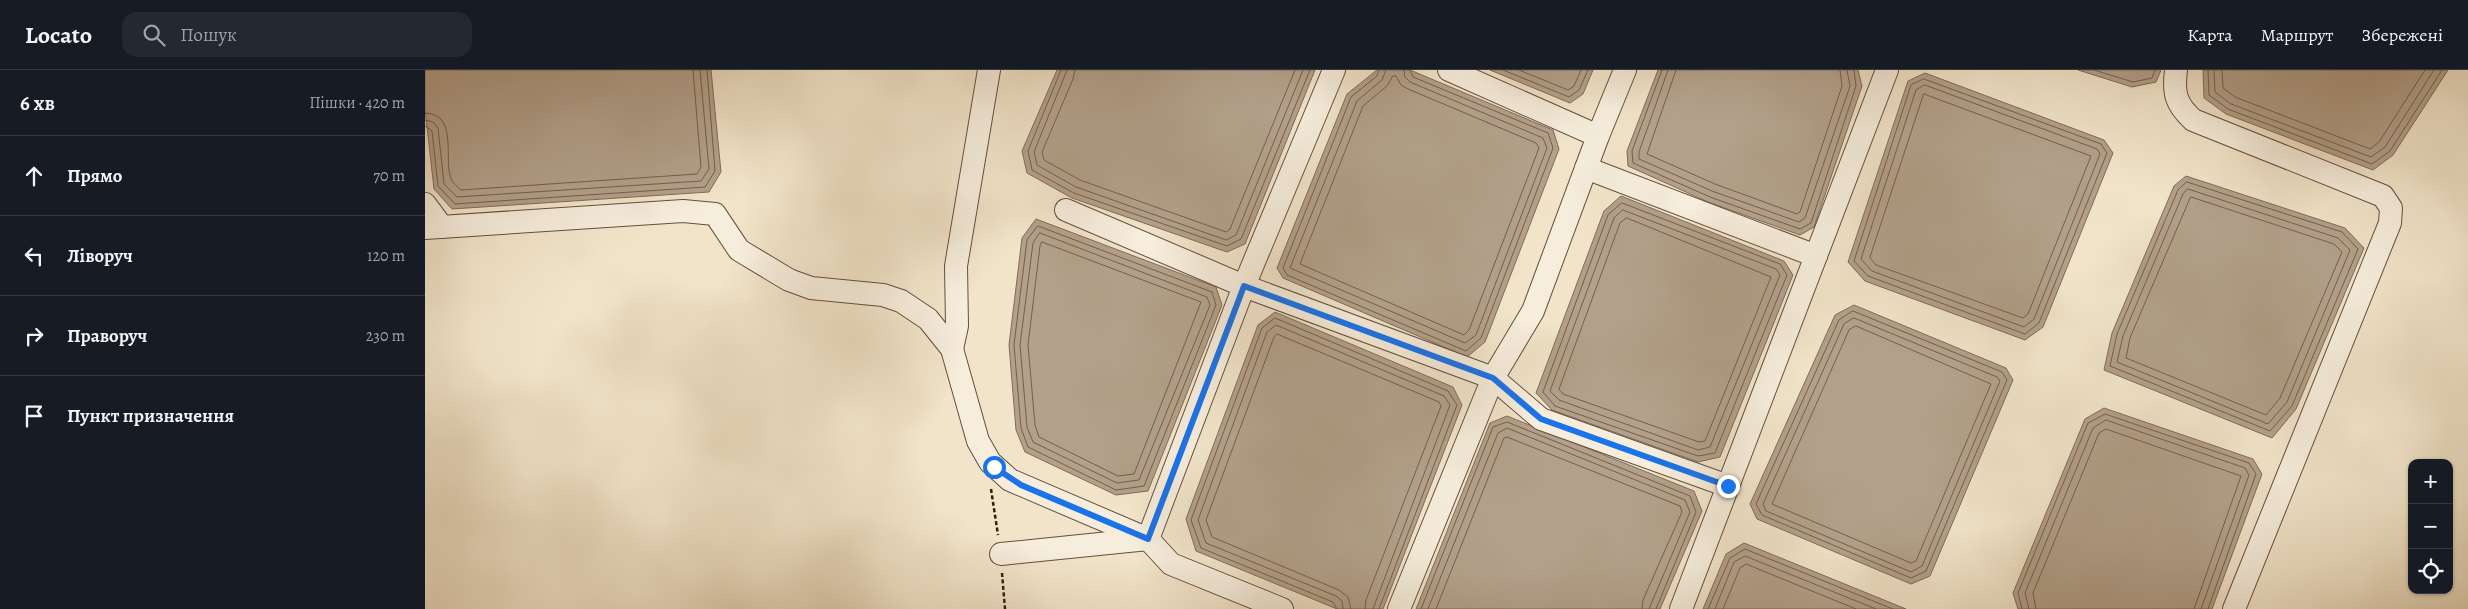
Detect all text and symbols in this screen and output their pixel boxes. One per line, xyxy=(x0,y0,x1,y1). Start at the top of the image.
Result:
search box xyxy=(122,12,472,57)
text: Locato xyxy=(25,19,92,51)
icon: search xyxy=(140,21,168,49)
text: Пошук xyxy=(180,22,237,48)
text: Карта xyxy=(2187,23,2233,47)
text: Маршрут xyxy=(2261,23,2334,47)
text: Збережені xyxy=(2362,23,2443,47)
text: 6 хв xyxy=(20,89,55,117)
text: Пішки · 420 m xyxy=(309,92,405,114)
icon: ahead xyxy=(20,162,48,190)
text: Прямо xyxy=(67,163,122,189)
text: 70 m xyxy=(373,165,405,187)
icon: left xyxy=(20,242,48,270)
text: Ліворуч xyxy=(67,243,133,269)
text: 120 m xyxy=(367,245,405,267)
icon: right xyxy=(20,322,48,350)
text: Праворуч xyxy=(67,323,147,349)
text: 230 m xyxy=(366,325,405,347)
icon: arrive xyxy=(20,402,48,430)
text: Пункт призначення xyxy=(67,403,234,429)
route start xyxy=(983,456,1006,479)
map controls xyxy=(2408,459,2453,594)
button: + xyxy=(2408,459,2453,504)
route end xyxy=(1717,475,1740,498)
button: − xyxy=(2408,504,2453,549)
button: locate xyxy=(2408,549,2453,594)

